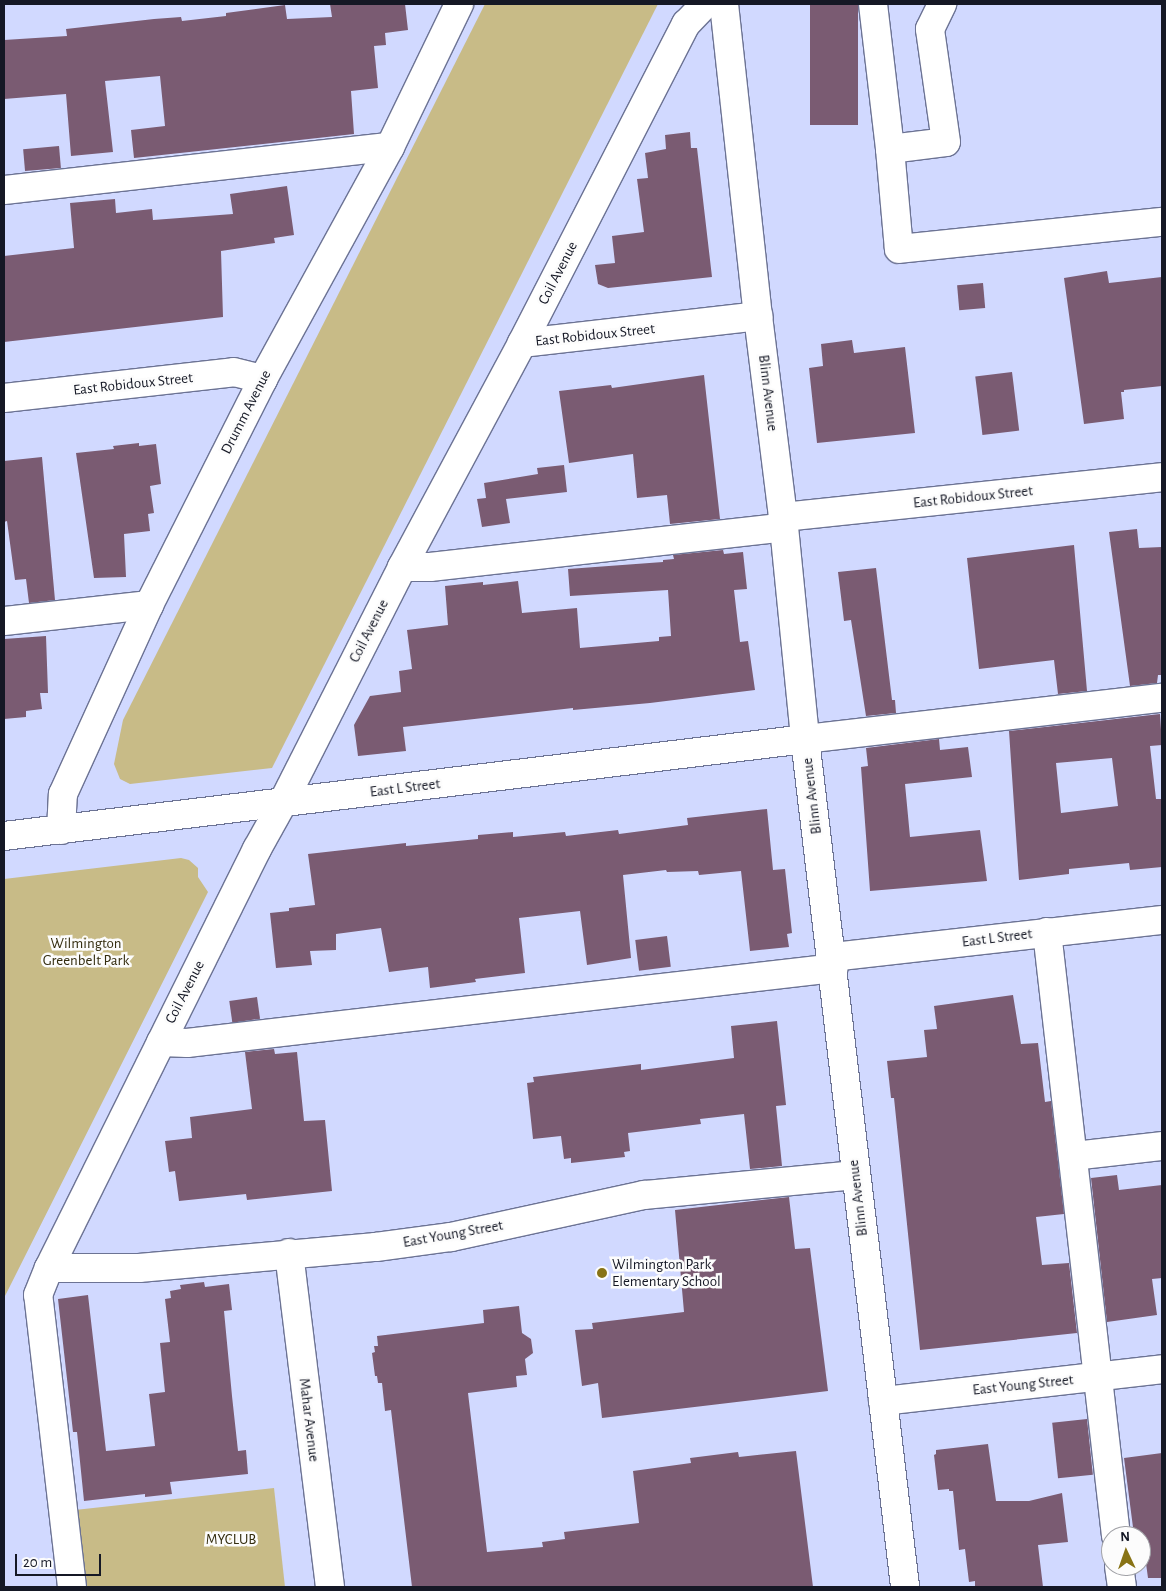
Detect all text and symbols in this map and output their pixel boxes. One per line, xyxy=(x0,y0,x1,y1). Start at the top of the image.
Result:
street label: Coil Avenue xyxy=(534,238,582,308)
street label: East Robidoux Street xyxy=(534,320,656,350)
street label: Blinn Avenue xyxy=(754,354,782,432)
street label: Drumm Avenue xyxy=(217,367,275,457)
street label: East Robidoux Street xyxy=(72,369,194,399)
street label: East Robidoux Street xyxy=(912,482,1034,512)
street label: Coil Avenue xyxy=(345,596,393,666)
street label: Blinn Avenue xyxy=(798,757,826,835)
street label: East L Street xyxy=(369,775,441,801)
street label: East L Street xyxy=(961,925,1033,951)
park label: Wilmington Greenbelt Park xyxy=(43,934,129,969)
street label: Coil Avenue xyxy=(161,957,209,1027)
street label: Blinn Avenue xyxy=(844,1159,872,1237)
street label: East Young Street xyxy=(402,1216,504,1252)
place label: Wilmington Park Elementary School xyxy=(612,1255,721,1290)
marker: Wilmington Park Elementary School xyxy=(596,1267,608,1279)
street label: East Young Street xyxy=(972,1371,1074,1399)
street label: Mahar Avenue xyxy=(295,1377,323,1463)
north arrow xyxy=(1101,1526,1151,1576)
text: N xyxy=(1120,1530,1130,1544)
park label: MYCLUB xyxy=(206,1531,256,1549)
scale bar xyxy=(18,1544,104,1576)
text: 20 m xyxy=(23,1555,52,1570)

